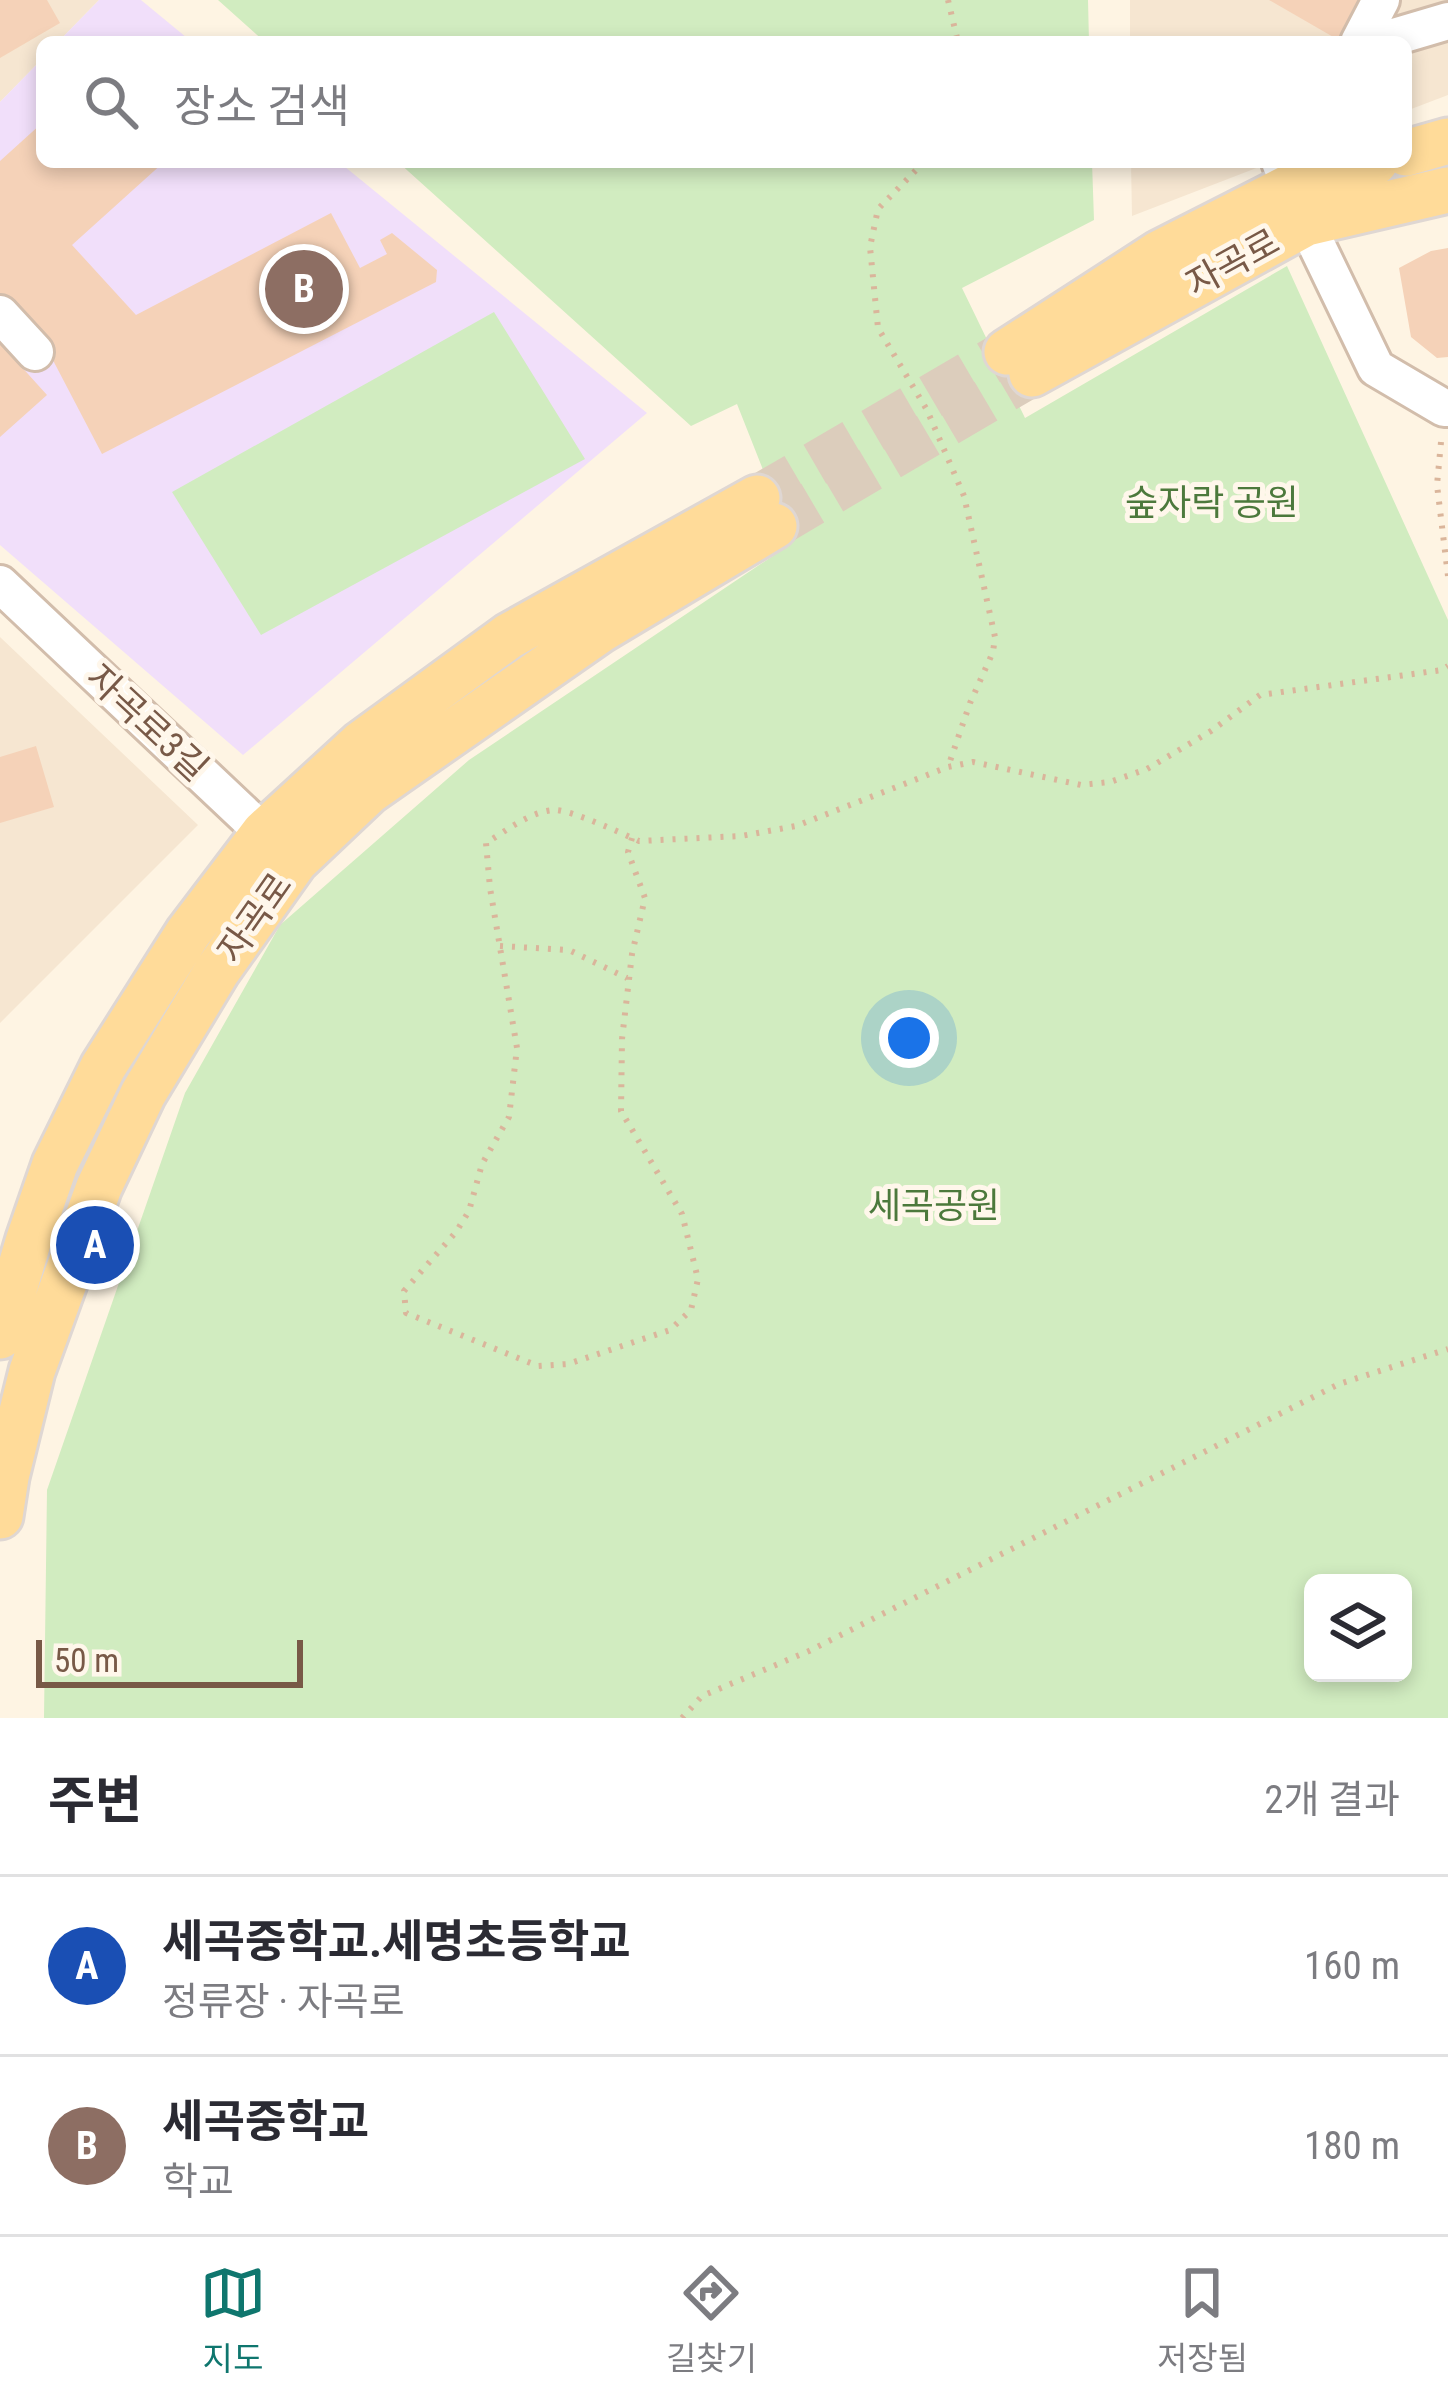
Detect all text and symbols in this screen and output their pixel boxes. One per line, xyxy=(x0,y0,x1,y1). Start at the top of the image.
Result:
search box xyxy=(36,36,1412,168)
icon: search xyxy=(78,69,144,135)
text: 장소 검색 xyxy=(174,80,350,133)
street label: 자곡로 xyxy=(1179,221,1287,305)
pin: B xyxy=(265,244,343,334)
park label: 숲자락 공원 xyxy=(1125,482,1299,524)
street label: 자곡로3길 xyxy=(78,656,216,790)
street label: 자곡로 xyxy=(209,865,301,971)
your location xyxy=(879,1008,939,1068)
park label: 세곡공원 xyxy=(868,1185,1000,1227)
pin: A xyxy=(56,1200,134,1290)
map controls xyxy=(1304,1574,1412,1682)
button: layers xyxy=(1304,1574,1412,1682)
scale bar xyxy=(36,1634,303,1687)
text: 50 m xyxy=(54,1641,119,1680)
text: 주변 xyxy=(48,1771,142,1830)
text: 2개 결과 xyxy=(1264,1777,1400,1823)
text: 세곡중학교.세명초등학교 xyxy=(162,1915,630,1968)
text: A xyxy=(75,1943,99,1989)
text: 160 m xyxy=(1304,1943,1400,1989)
text: 정류장 · 자곡로 xyxy=(162,1979,405,2025)
text: 세곡중학교 xyxy=(162,2095,369,2148)
text: B xyxy=(76,2123,98,2169)
text: 180 m xyxy=(1304,2123,1400,2169)
text: 학교 xyxy=(162,2159,234,2205)
tab: 지도 xyxy=(200,2260,266,2380)
tab: 길찾기 xyxy=(666,2260,757,2380)
tab: 저장됨 xyxy=(1157,2260,1248,2380)

